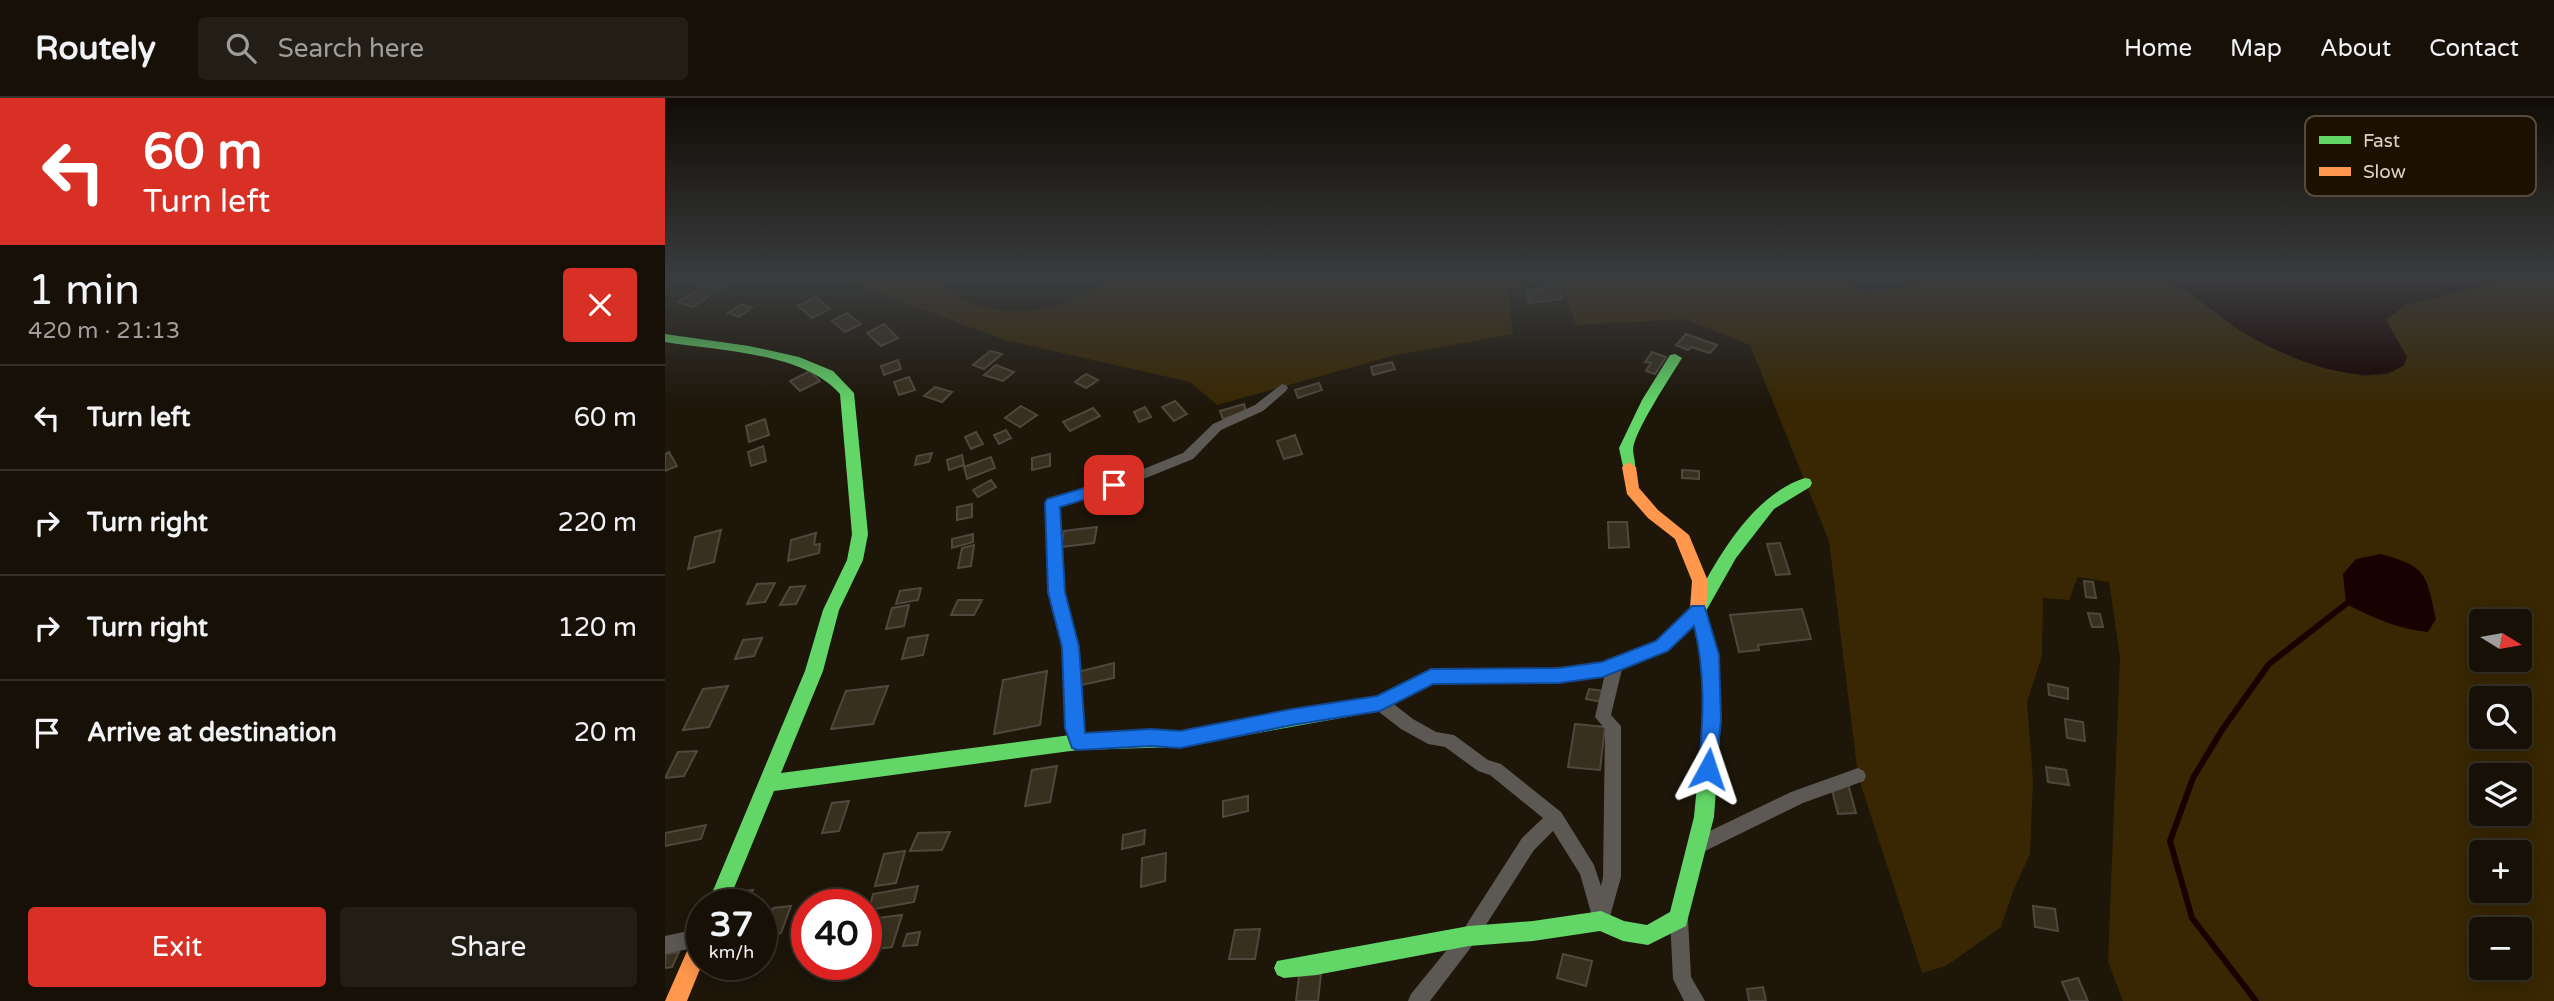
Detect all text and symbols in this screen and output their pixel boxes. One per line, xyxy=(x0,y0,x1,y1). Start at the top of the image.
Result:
search box xyxy=(198,17,688,80)
text: Routely xyxy=(35,29,156,68)
icon: search xyxy=(222,29,260,67)
text: Search here xyxy=(278,33,424,64)
text: Home xyxy=(2124,34,2192,63)
text: Map xyxy=(2230,34,2282,63)
text: About xyxy=(2320,34,2391,63)
text: Contact xyxy=(2429,34,2519,63)
legend xyxy=(2305,116,2536,196)
text: 60 m xyxy=(143,123,262,182)
icon: left xyxy=(28,126,119,217)
text: Fast xyxy=(2363,130,2400,152)
text: Slow xyxy=(2363,161,2406,183)
text: Turn left xyxy=(143,183,270,221)
text: 1 min xyxy=(28,265,140,316)
button: close xyxy=(563,268,637,342)
text: 420 m · 21:13 xyxy=(28,317,180,345)
icon: left xyxy=(28,399,66,437)
text: Turn left xyxy=(87,402,190,433)
text: 60 m xyxy=(574,402,637,433)
pin xyxy=(1084,455,1144,515)
icon: arrive xyxy=(1095,466,1133,504)
icon: right xyxy=(28,504,66,542)
text: Turn right xyxy=(87,507,208,538)
text: 220 m xyxy=(557,507,637,538)
icon: right xyxy=(28,609,66,647)
north arrow xyxy=(2469,609,2532,672)
map controls xyxy=(2469,609,2532,980)
text: Turn right xyxy=(87,612,208,643)
text: 120 m xyxy=(557,612,637,643)
button: search xyxy=(2469,686,2532,749)
icon: arrive xyxy=(28,714,66,752)
text: Arrive at destination xyxy=(87,717,337,748)
text: 20 m xyxy=(574,717,637,748)
position arrow xyxy=(1671,732,1745,806)
button: layers xyxy=(2469,763,2532,826)
button: + xyxy=(2469,840,2532,903)
speed limit sign: 40 xyxy=(791,889,882,980)
text: 37 xyxy=(710,904,753,946)
button: Exit xyxy=(28,907,326,987)
button: Share xyxy=(340,907,637,987)
button: − xyxy=(2469,917,2532,980)
text: km/h xyxy=(709,941,754,963)

